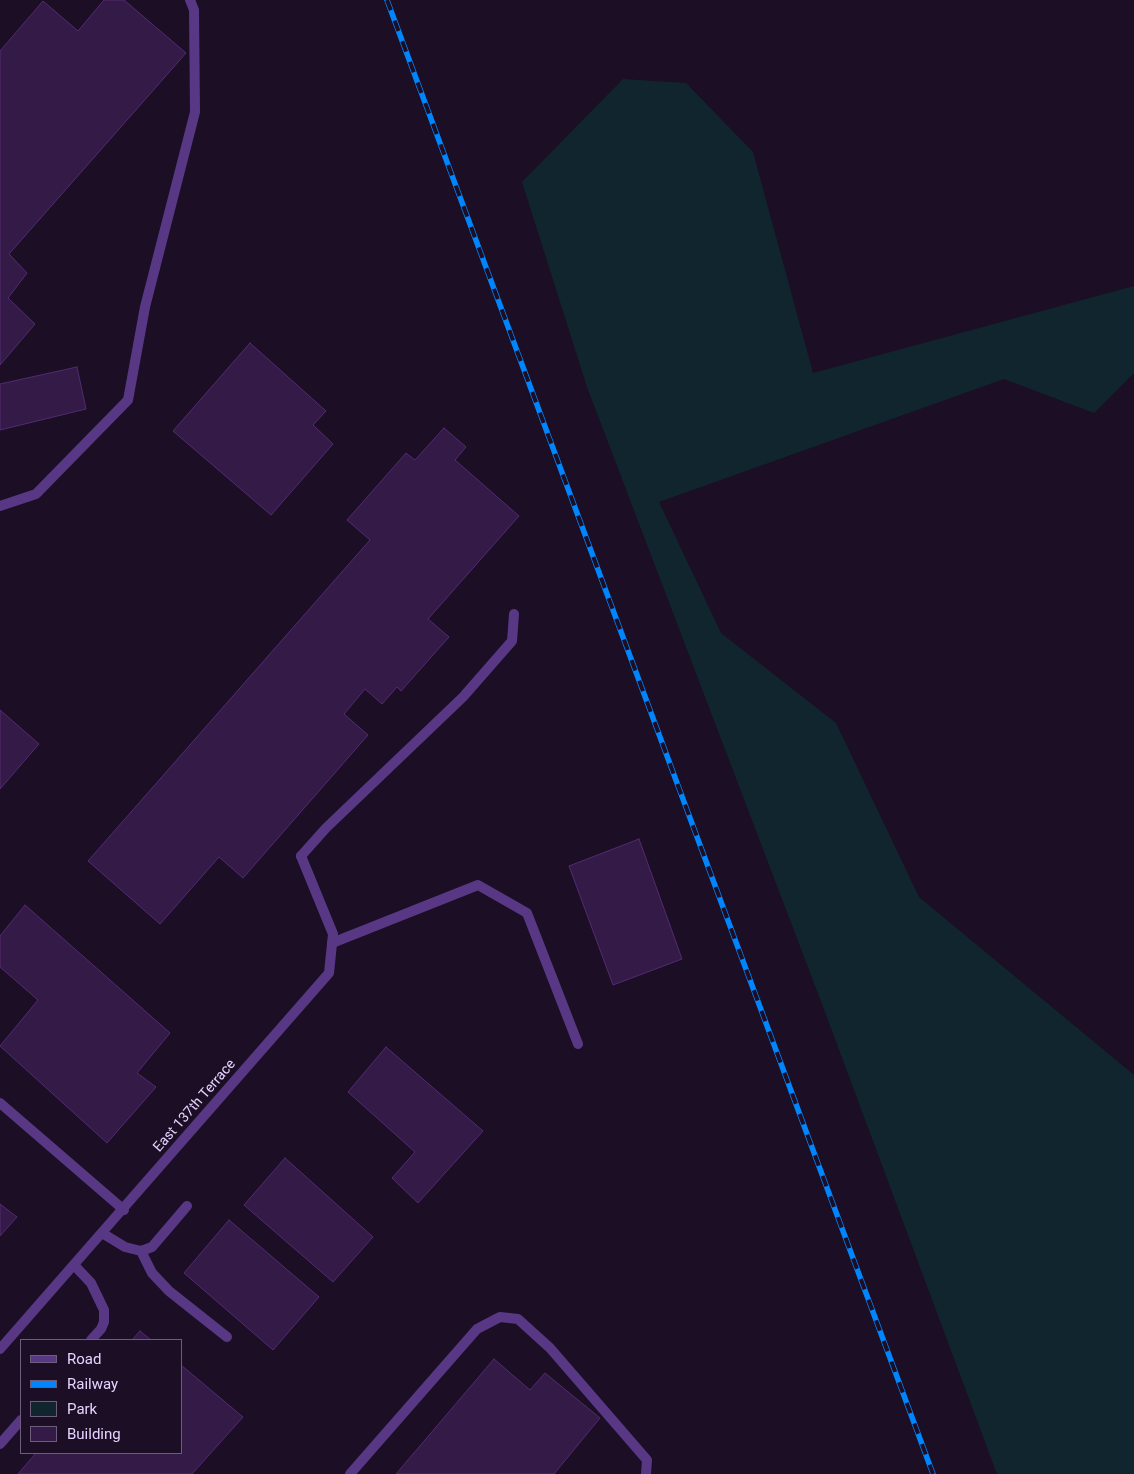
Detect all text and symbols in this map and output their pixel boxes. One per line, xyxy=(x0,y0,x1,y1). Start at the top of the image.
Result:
street label: East 137th Terrace xyxy=(150,1056,240,1156)
legend xyxy=(20,1339,182,1454)
text: Road xyxy=(67,1350,101,1368)
text: Railway xyxy=(67,1375,118,1393)
text: Park xyxy=(67,1400,97,1418)
text: Building xyxy=(67,1425,121,1443)

